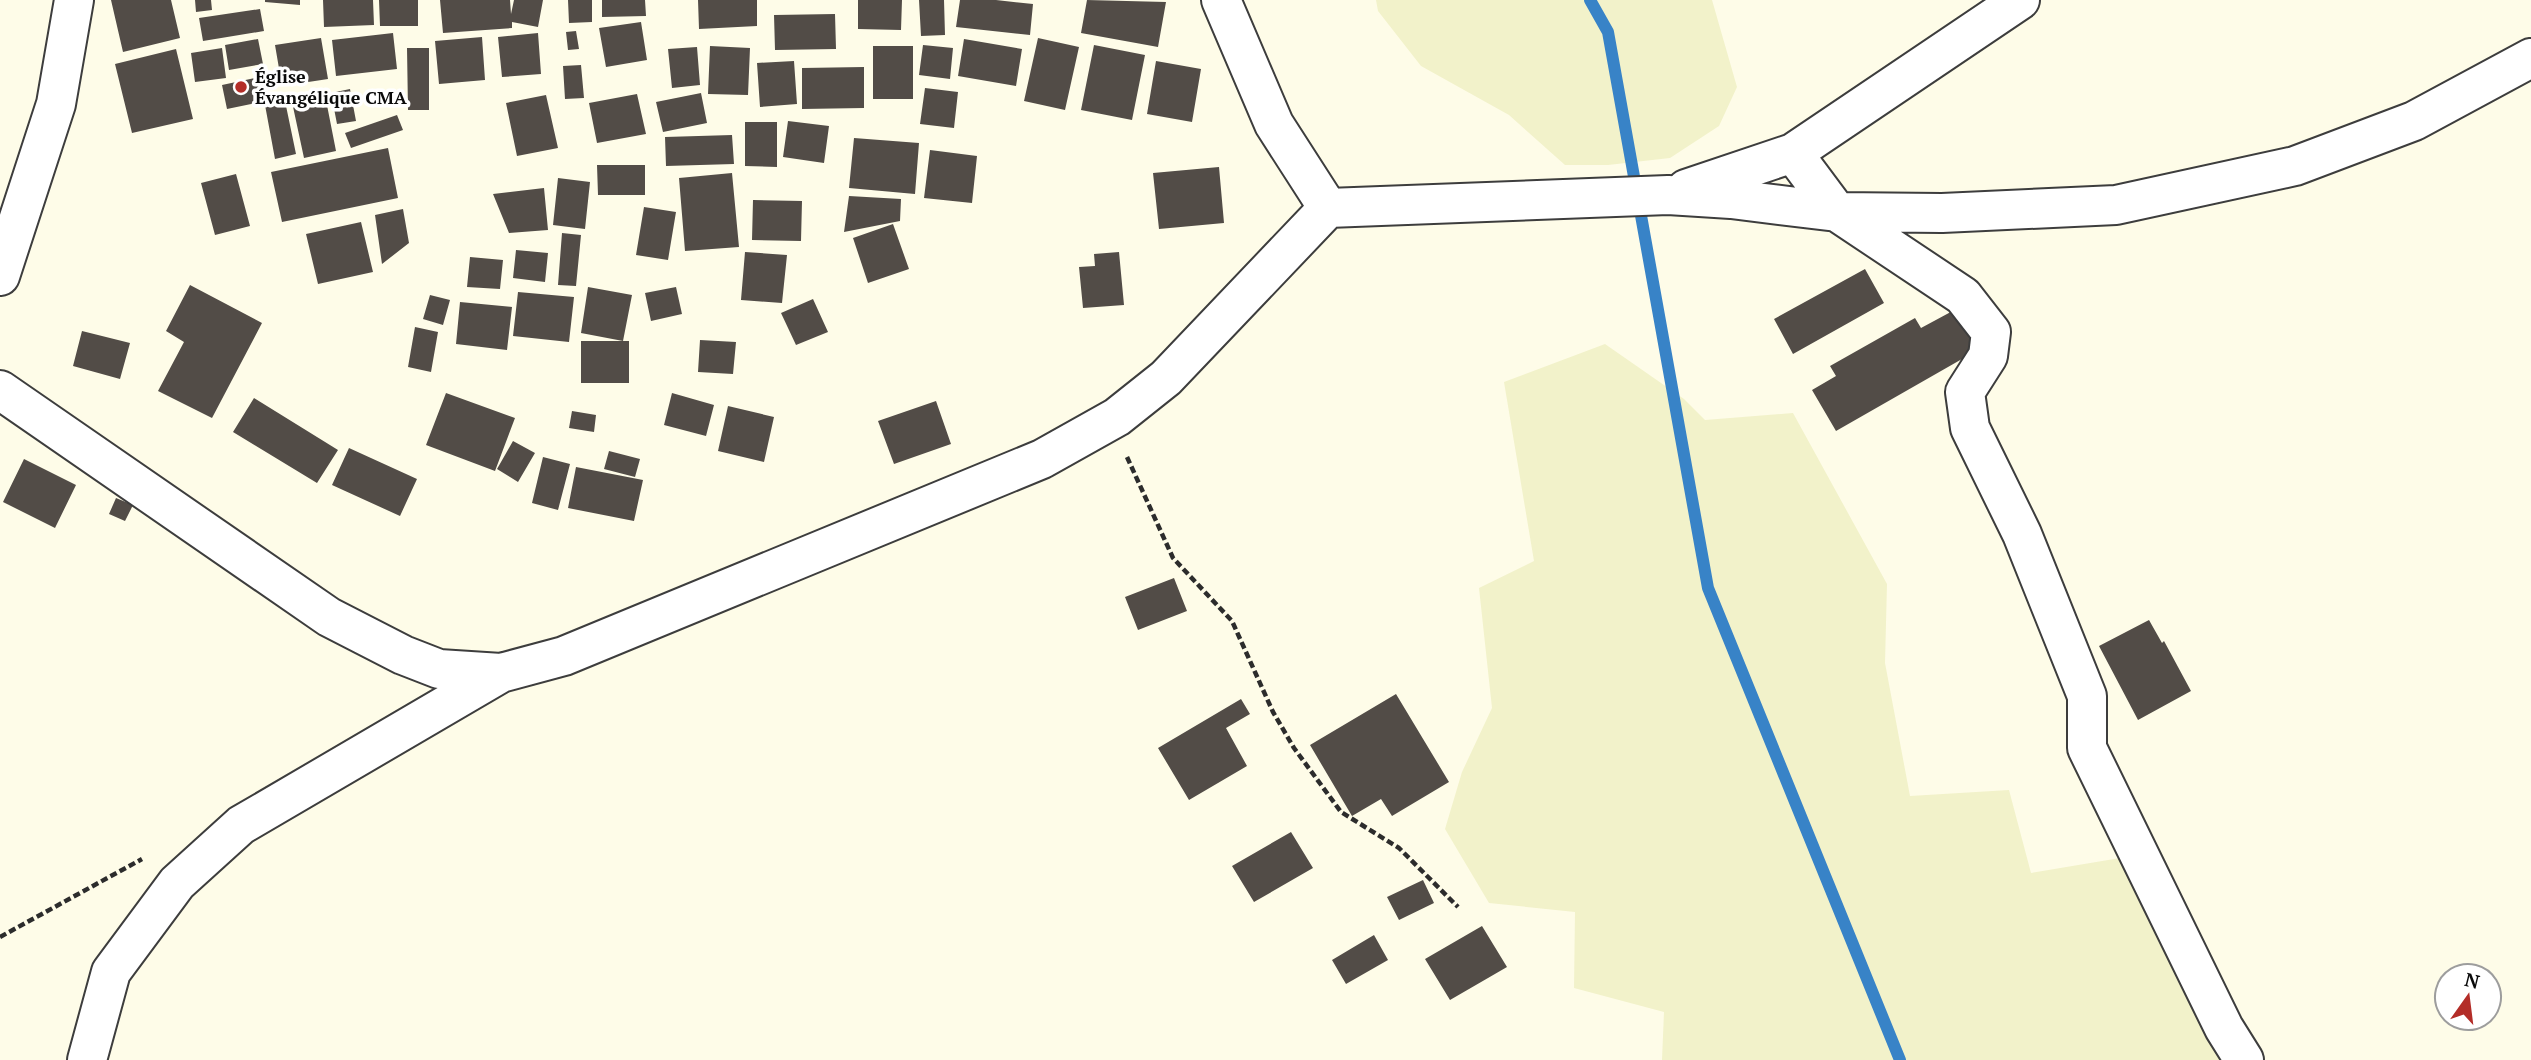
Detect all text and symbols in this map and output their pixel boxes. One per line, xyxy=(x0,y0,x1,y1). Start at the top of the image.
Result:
place label: Église Évangélique CMA xyxy=(255,64,408,109)
marker: Église Évangélique CMA xyxy=(233,79,249,95)
north arrow xyxy=(2433,962,2503,1032)
text: N xyxy=(2462,966,2483,994)

